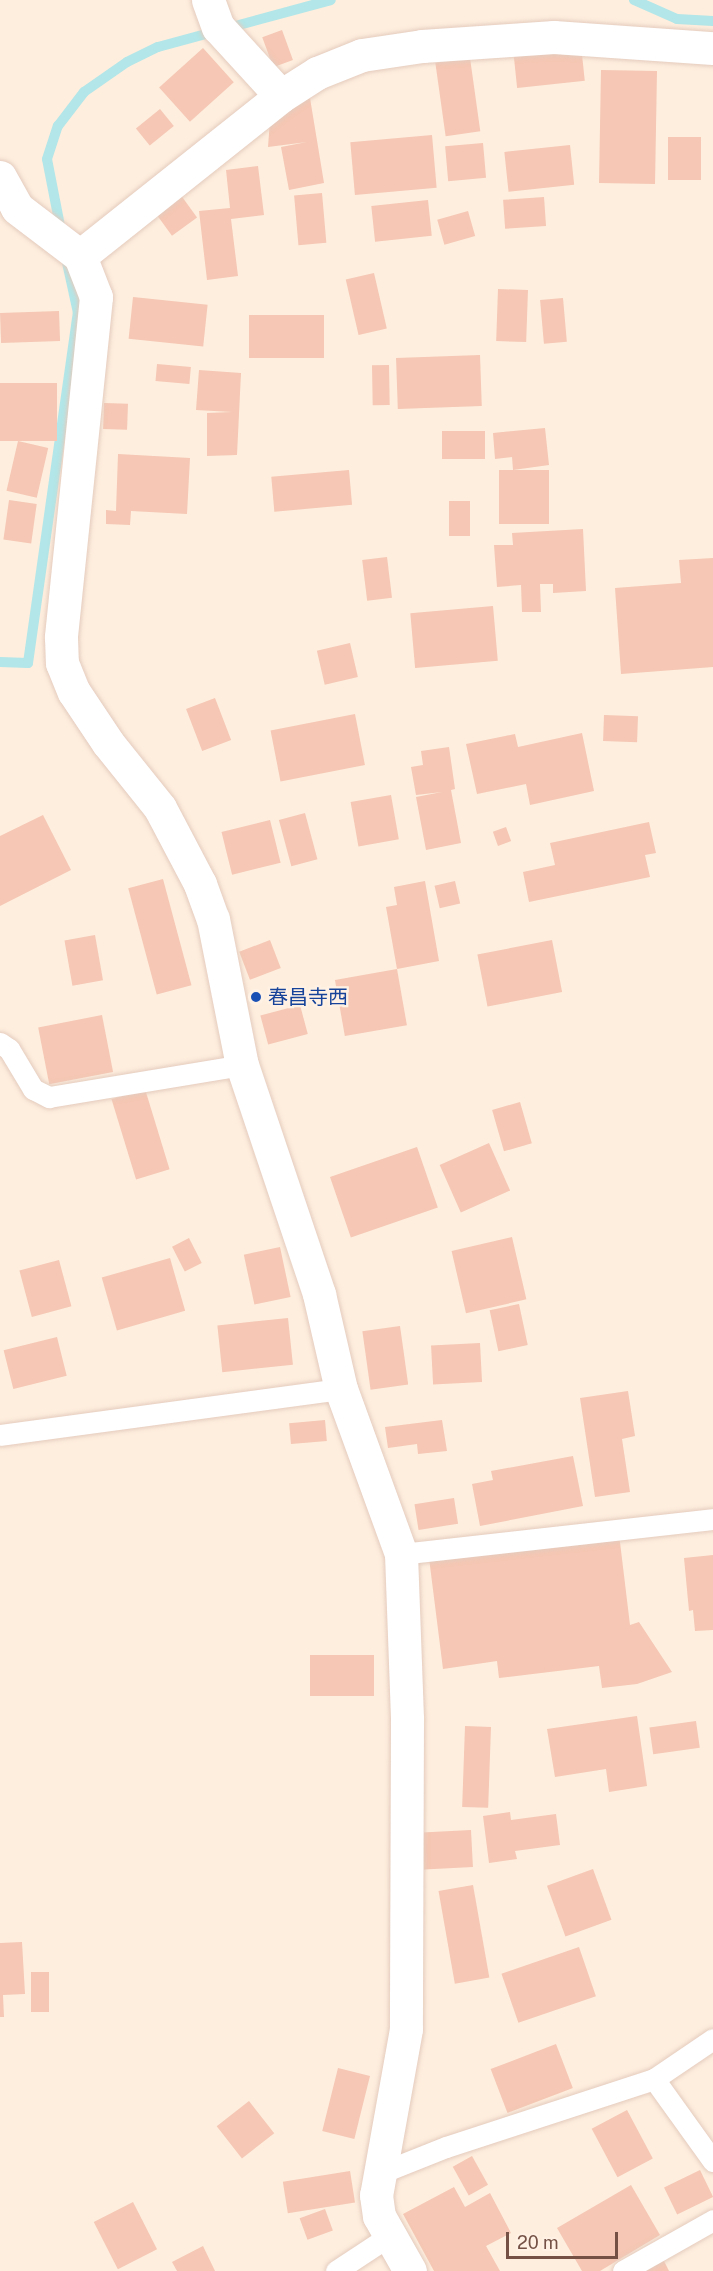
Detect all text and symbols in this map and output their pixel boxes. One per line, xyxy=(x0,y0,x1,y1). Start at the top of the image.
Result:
place label: 春昌寺西 xyxy=(268,985,348,1009)
marker: 春昌寺西 xyxy=(249,990,263,1004)
scale bar xyxy=(509,2220,622,2258)
text: 20 m xyxy=(517,2232,559,2253)

